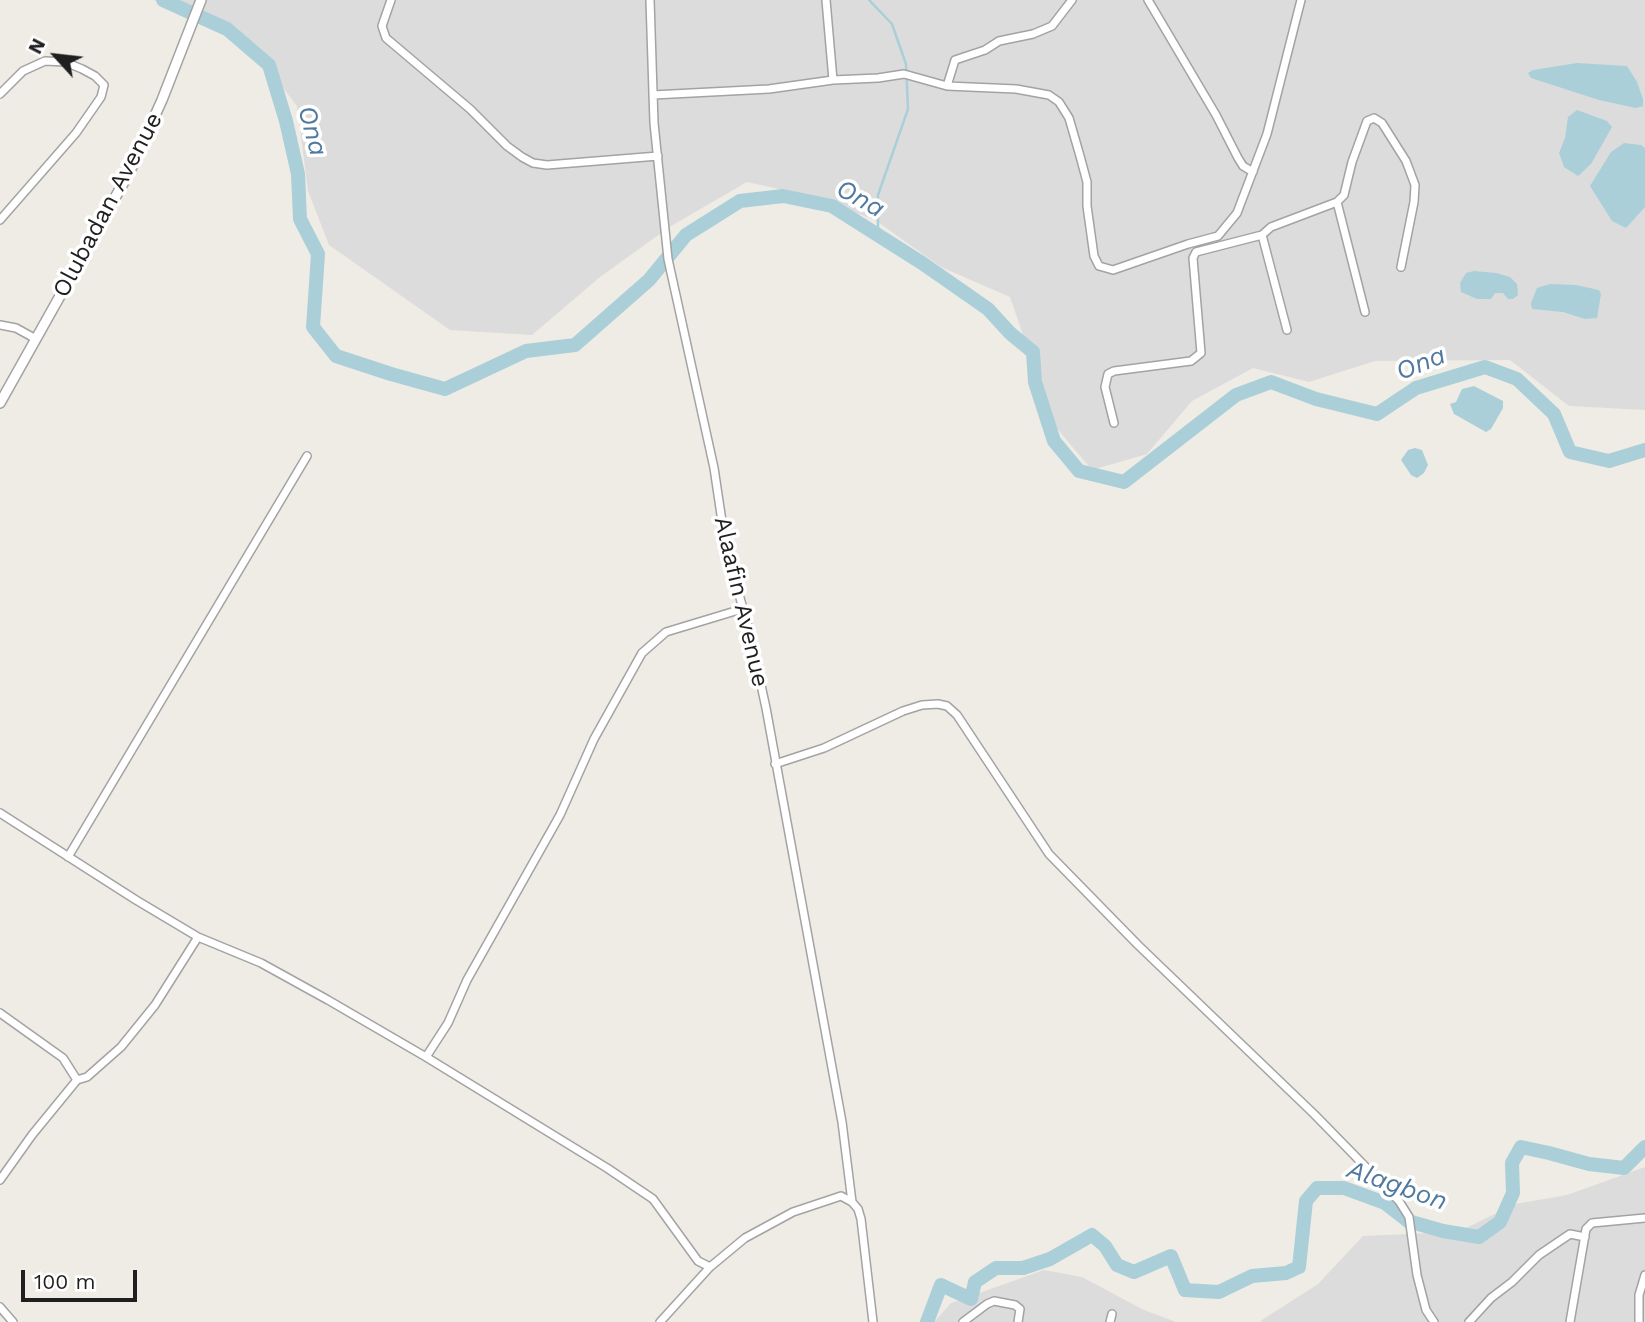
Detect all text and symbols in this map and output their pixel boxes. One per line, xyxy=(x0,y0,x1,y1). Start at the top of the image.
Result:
north arrow xyxy=(21,21,91,91)
text: N xyxy=(23,35,50,58)
water label: Ona xyxy=(290,103,334,159)
street label: Olubadan Avenue xyxy=(47,108,169,302)
water label: Ona xyxy=(830,173,890,225)
water label: Ona xyxy=(1392,340,1450,388)
street label: Alaafin Avenue xyxy=(707,514,775,690)
water label: Alagbon xyxy=(1343,1154,1451,1218)
scale bar xyxy=(24,1256,140,1300)
text: 100 m xyxy=(34,1269,96,1294)

